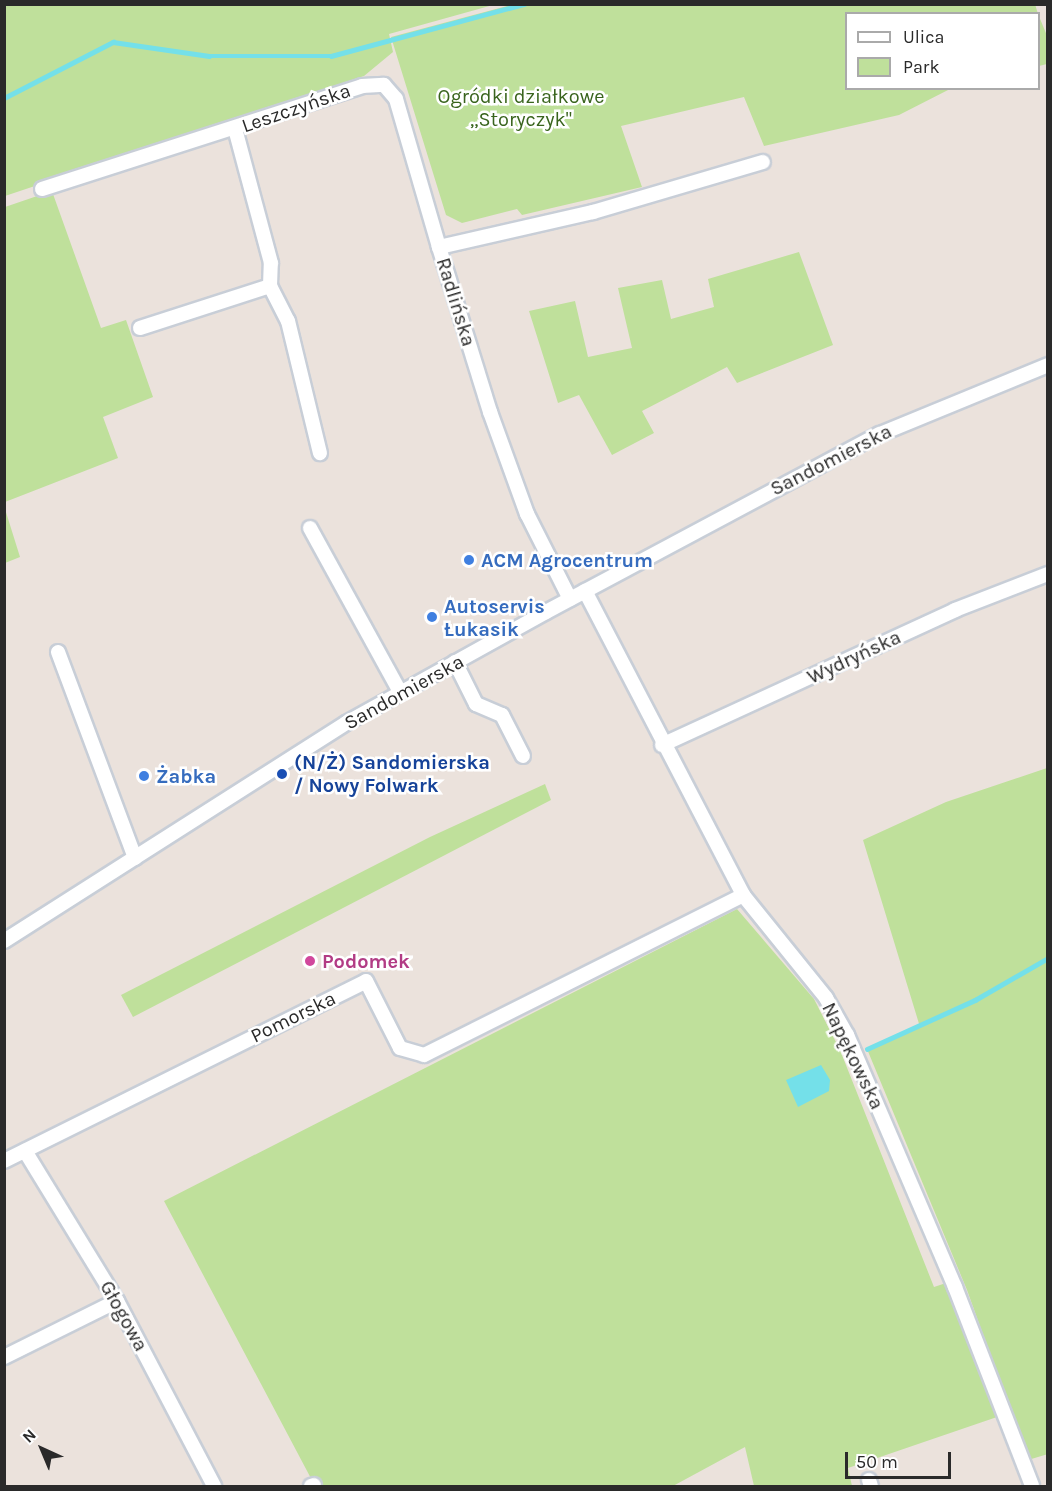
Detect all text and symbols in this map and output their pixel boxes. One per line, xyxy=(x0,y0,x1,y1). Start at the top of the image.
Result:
legend xyxy=(845,12,1040,90)
text: Ulica xyxy=(903,26,944,48)
text: Park xyxy=(903,56,940,78)
street label: Leszczyńska xyxy=(238,78,354,138)
park label: Ogródki działkowe ,,Storyczyk" xyxy=(437,84,605,131)
street label: Radlińska xyxy=(431,255,481,349)
street label: Sandomierska xyxy=(766,419,896,501)
place label: ACM Agrocentrum xyxy=(481,548,653,572)
marker: ACM Agrocentrum xyxy=(462,553,476,567)
place label: Autoservis Łukasik xyxy=(444,594,545,641)
marker: Autoservis Łukasik xyxy=(425,610,439,624)
street label: Wydryńska xyxy=(803,625,905,689)
street label: Sandomierska xyxy=(340,649,468,735)
place label: (N/Ż) Sandomierska / Nowy Folwark xyxy=(294,750,490,797)
place label: Żabka xyxy=(156,764,216,788)
marker: (N/Ż) Sandomierska / Nowy Folwark xyxy=(275,767,289,781)
marker: Żabka xyxy=(137,769,151,783)
place label: Podomek xyxy=(322,949,410,973)
marker: Podomek xyxy=(303,954,317,968)
street label: Pomorska xyxy=(247,986,339,1048)
street label: Napękowska xyxy=(817,999,889,1113)
street label: Głogowa xyxy=(95,1276,153,1356)
north arrow xyxy=(12,1419,72,1479)
text: N xyxy=(18,1425,40,1447)
scale bar xyxy=(848,1440,954,1478)
text: 50 m xyxy=(856,1451,898,1473)

